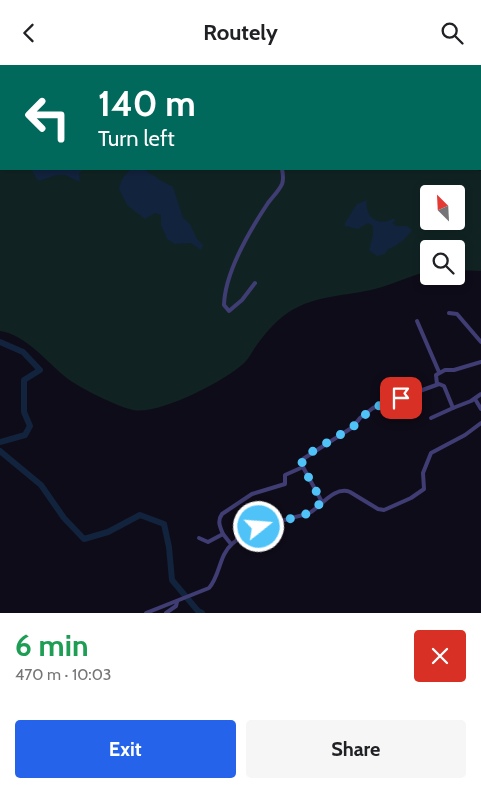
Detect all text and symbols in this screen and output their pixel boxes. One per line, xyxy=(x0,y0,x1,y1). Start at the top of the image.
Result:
icon: back xyxy=(15,19,43,47)
text: Routely xyxy=(203,19,278,46)
icon: search xyxy=(438,19,466,47)
text: 140 m xyxy=(98,82,196,125)
icon: left xyxy=(15,85,80,150)
text: Turn left xyxy=(98,125,175,152)
north arrow xyxy=(420,185,465,230)
map controls xyxy=(420,185,465,285)
button: search xyxy=(420,240,465,285)
pin xyxy=(380,377,422,419)
icon: arrive xyxy=(387,384,415,412)
position arrow xyxy=(232,500,284,552)
text: 6 min xyxy=(15,627,88,664)
button: close xyxy=(414,630,466,682)
text: 470 m · 10:03 xyxy=(15,665,112,684)
button: Exit xyxy=(15,720,236,778)
button: Share xyxy=(246,720,466,778)

